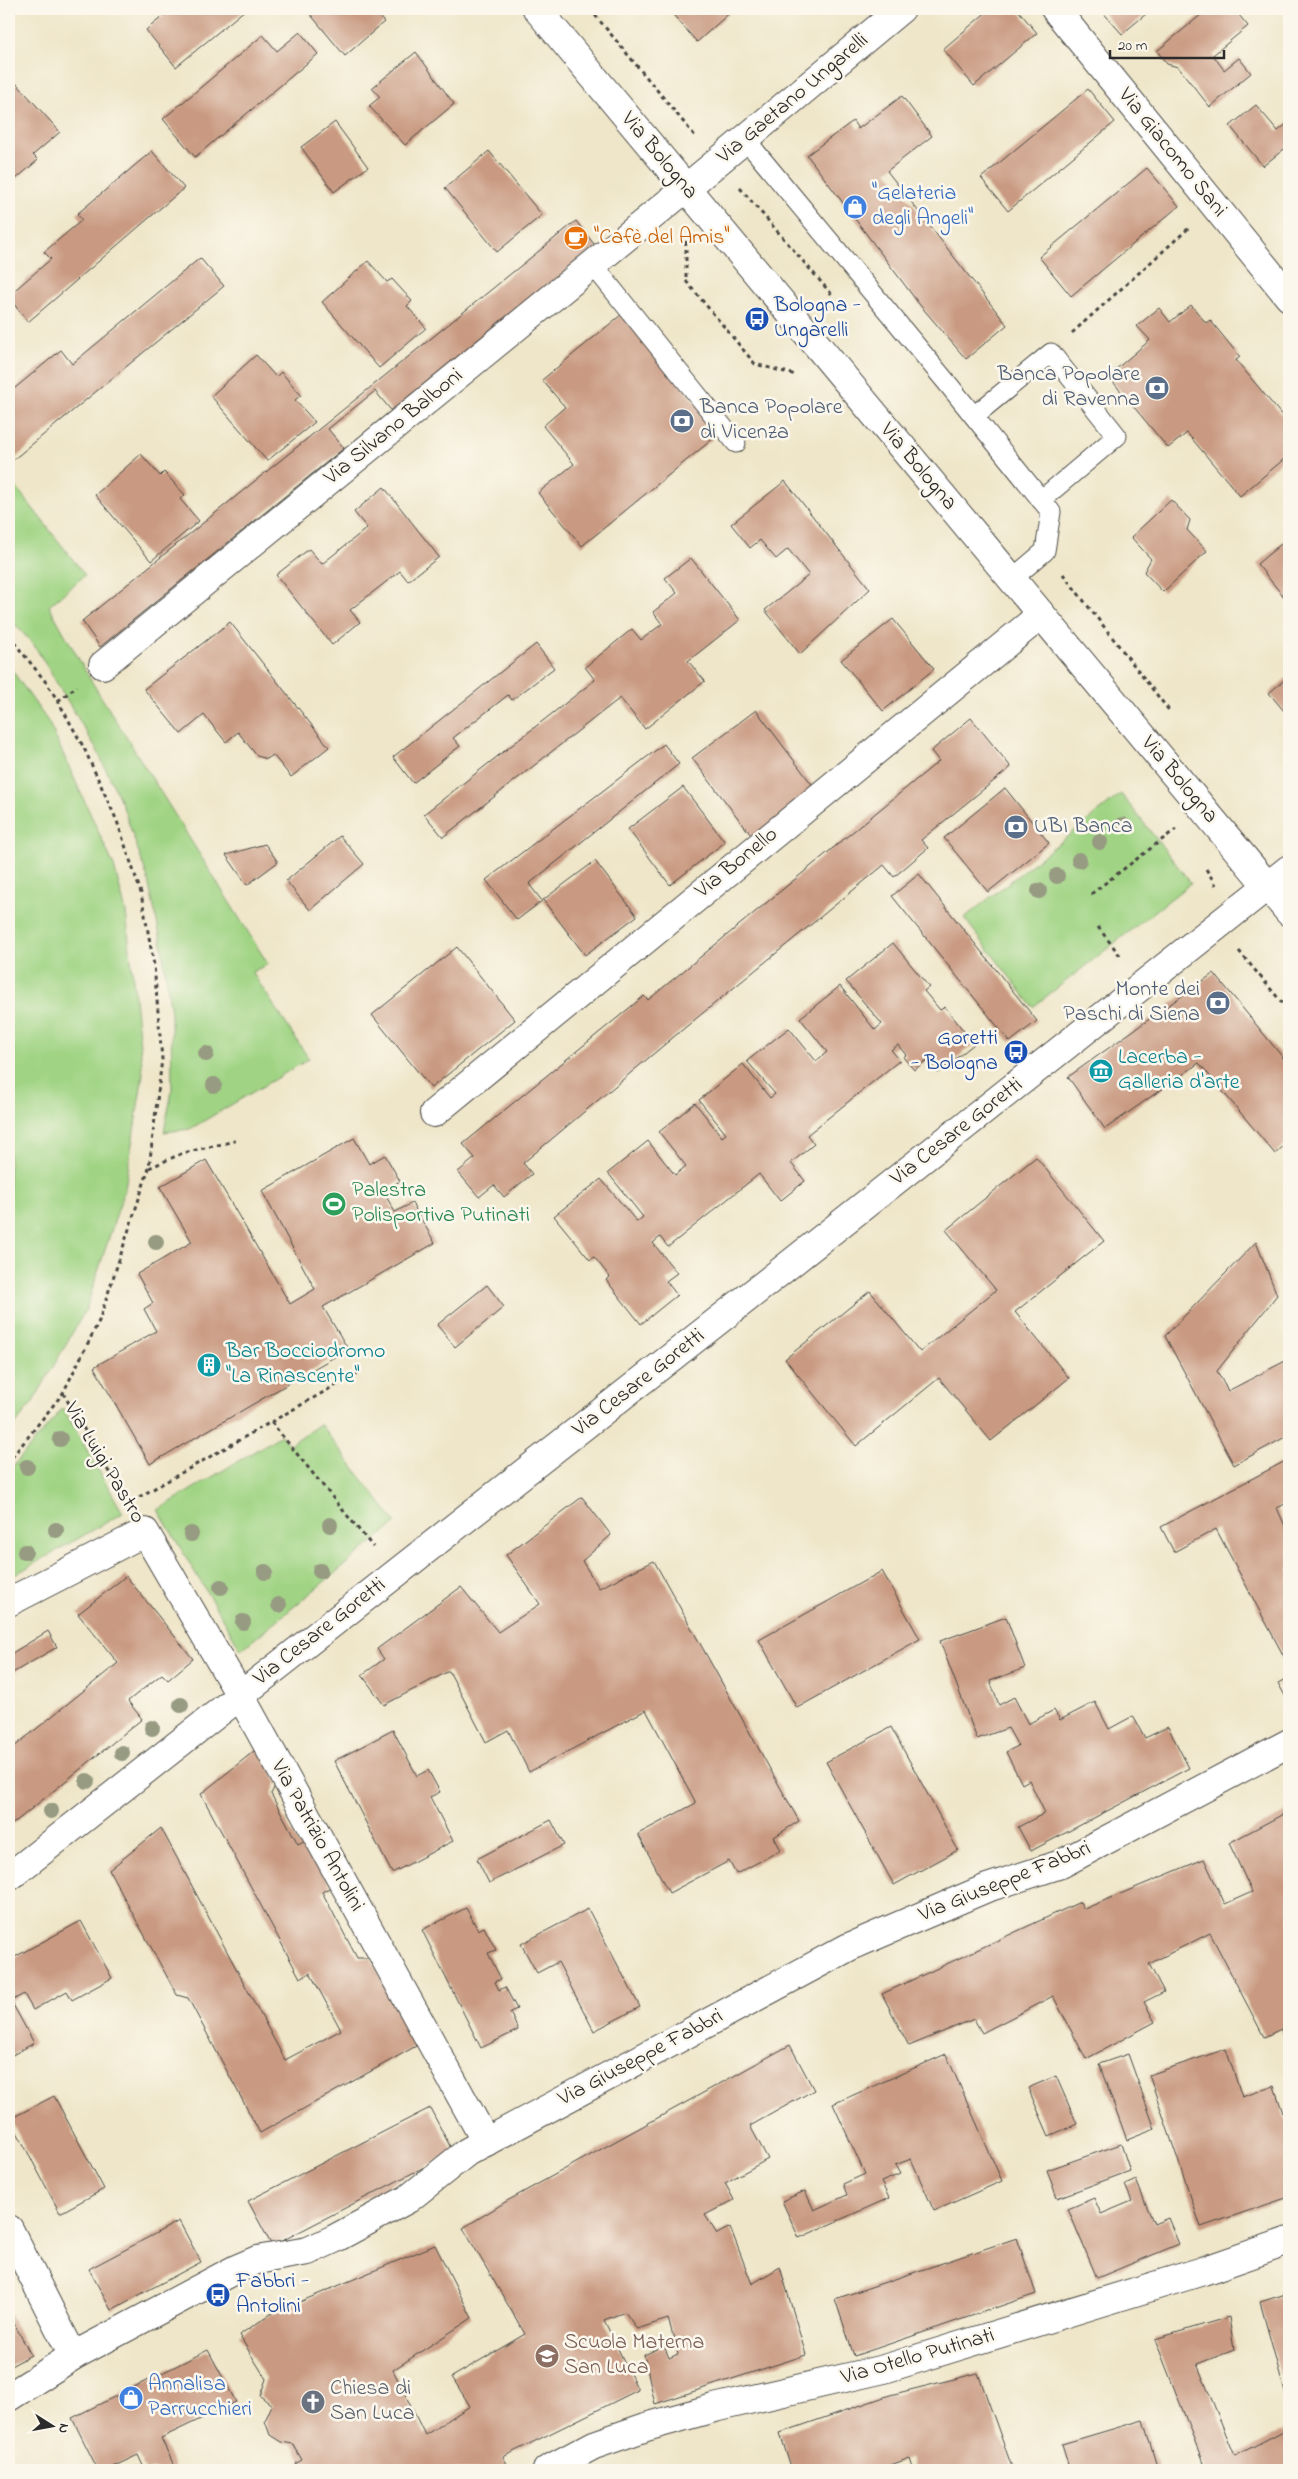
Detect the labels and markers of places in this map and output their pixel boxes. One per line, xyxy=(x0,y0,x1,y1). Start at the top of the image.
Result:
place label: "Gelateria degli Angeli" xyxy=(872,178,973,236)
shop icon: "Gelateria degli Angeli" xyxy=(842,194,868,220)
place label: "Cafè del Amis" xyxy=(594,222,730,254)
cafe icon: "Cafè del Amis" xyxy=(563,225,589,251)
place label: Bologna - Ungarelli xyxy=(773,290,861,348)
bus stop icon: Bologna - Ungarelli xyxy=(744,306,770,332)
place label: Banca Popolare di Ravenna xyxy=(996,359,1140,416)
bank icon: Banca Popolare di Ravenna xyxy=(1144,375,1170,401)
place label: Banca Popolare di Vicenza xyxy=(699,392,843,449)
bank icon: Banca Popolare di Vicenza xyxy=(669,408,695,434)
place label: UBI Banca xyxy=(1034,811,1133,843)
bank icon: UBI Banca xyxy=(1003,814,1029,840)
place label: Monte dei Paschi di Siena xyxy=(1063,974,1200,1031)
bank icon: Monte dei Paschi di Siena xyxy=(1205,990,1231,1016)
place label: Goretti - Bologna xyxy=(911,1023,998,1081)
bus stop icon: Goretti - Bologna xyxy=(1003,1039,1029,1065)
place label: Lacerba - Galleria d'arte xyxy=(1118,1042,1240,1099)
museum icon: Lacerba - Galleria d'arte xyxy=(1088,1058,1114,1084)
place label: Palestra Polisportiva Putinati xyxy=(352,1175,530,1232)
sports icon: Palestra Polisportiva Putinati xyxy=(321,1191,347,1217)
place label: Bar Bocciodromo "La Rinascente" xyxy=(225,1336,385,1393)
building icon: Bar Bocciodromo "La Rinascente" xyxy=(196,1352,222,1378)
place label: Fabbri - Antolini xyxy=(235,2266,309,2323)
bus stop icon: Fabbri - Antolini xyxy=(205,2282,231,2308)
place label: Scuola Materna San Luca xyxy=(564,2327,704,2384)
school or university icon: Scuola Materna San Luca xyxy=(534,2343,560,2369)
place label: Annalisa Parrucchieri xyxy=(148,2369,252,2426)
place label: Chiesa di San Luca xyxy=(330,2373,415,2430)
shop icon: Annalisa Parrucchieri xyxy=(118,2385,144,2411)
church icon: Chiesa di San Luca xyxy=(300,2389,326,2415)

